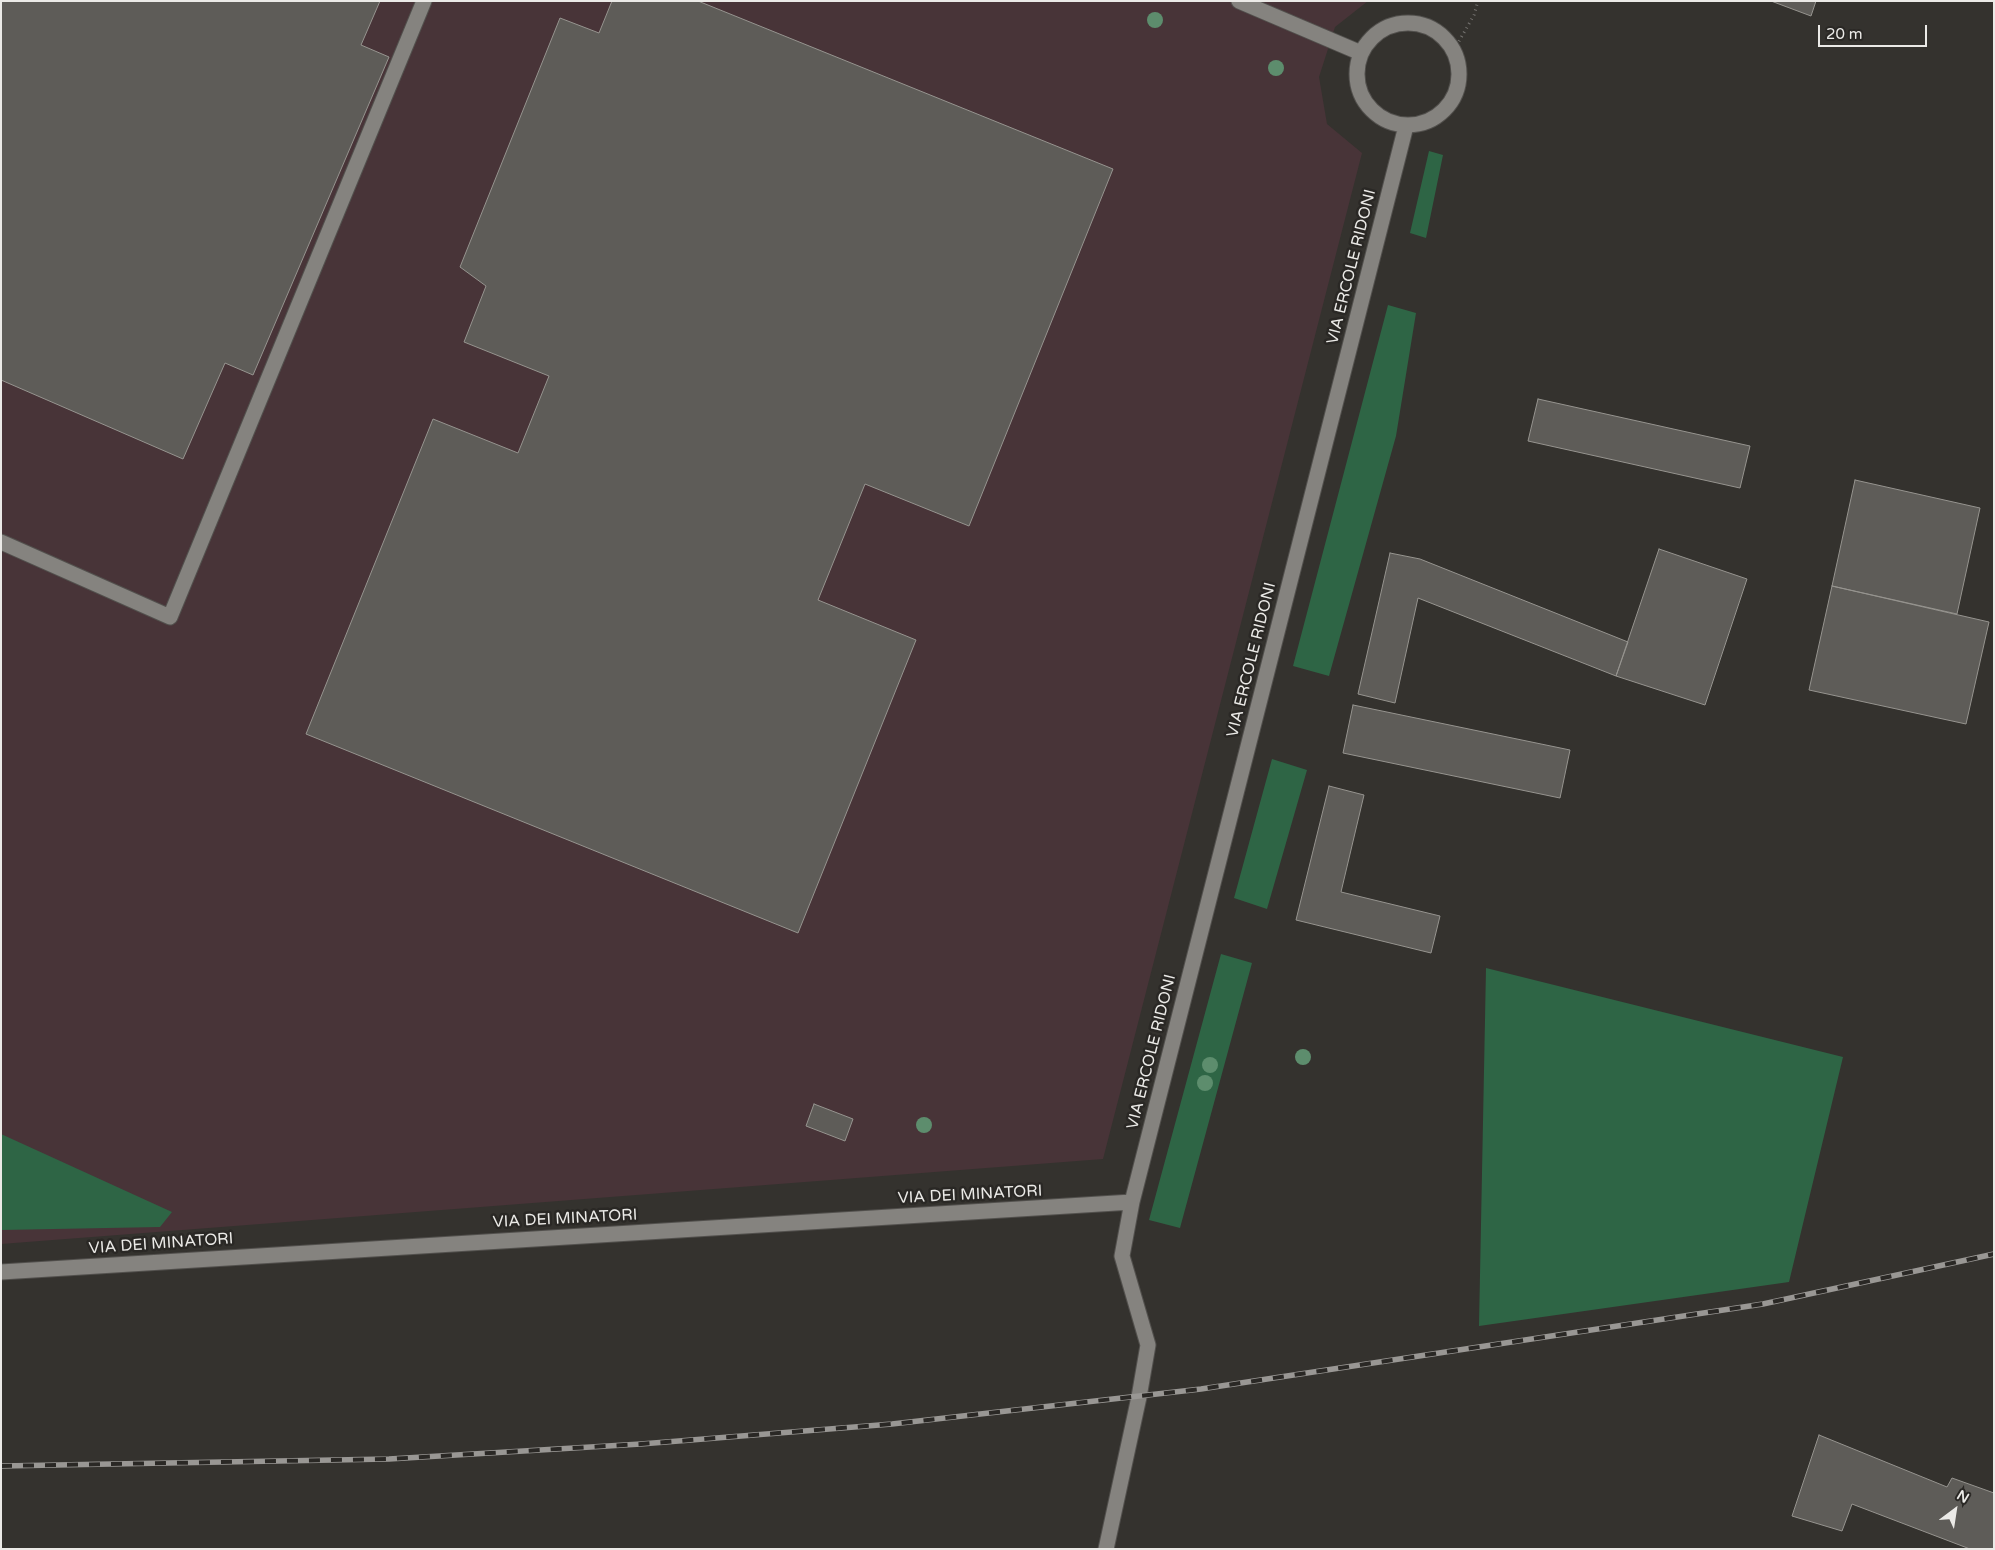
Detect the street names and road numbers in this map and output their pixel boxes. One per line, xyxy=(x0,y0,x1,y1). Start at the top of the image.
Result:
street label: VIA ERCOLE RIDONI xyxy=(1323,187,1381,347)
street label: VIA ERCOLE RIDONI xyxy=(1223,580,1281,740)
street label: VIA ERCOLE RIDONI xyxy=(1123,972,1181,1132)
street label: VIA DEI MINATORI xyxy=(897,1182,1043,1208)
street label: VIA DEI MINATORI xyxy=(492,1206,638,1232)
street label: VIA DEI MINATORI xyxy=(88,1229,234,1259)

